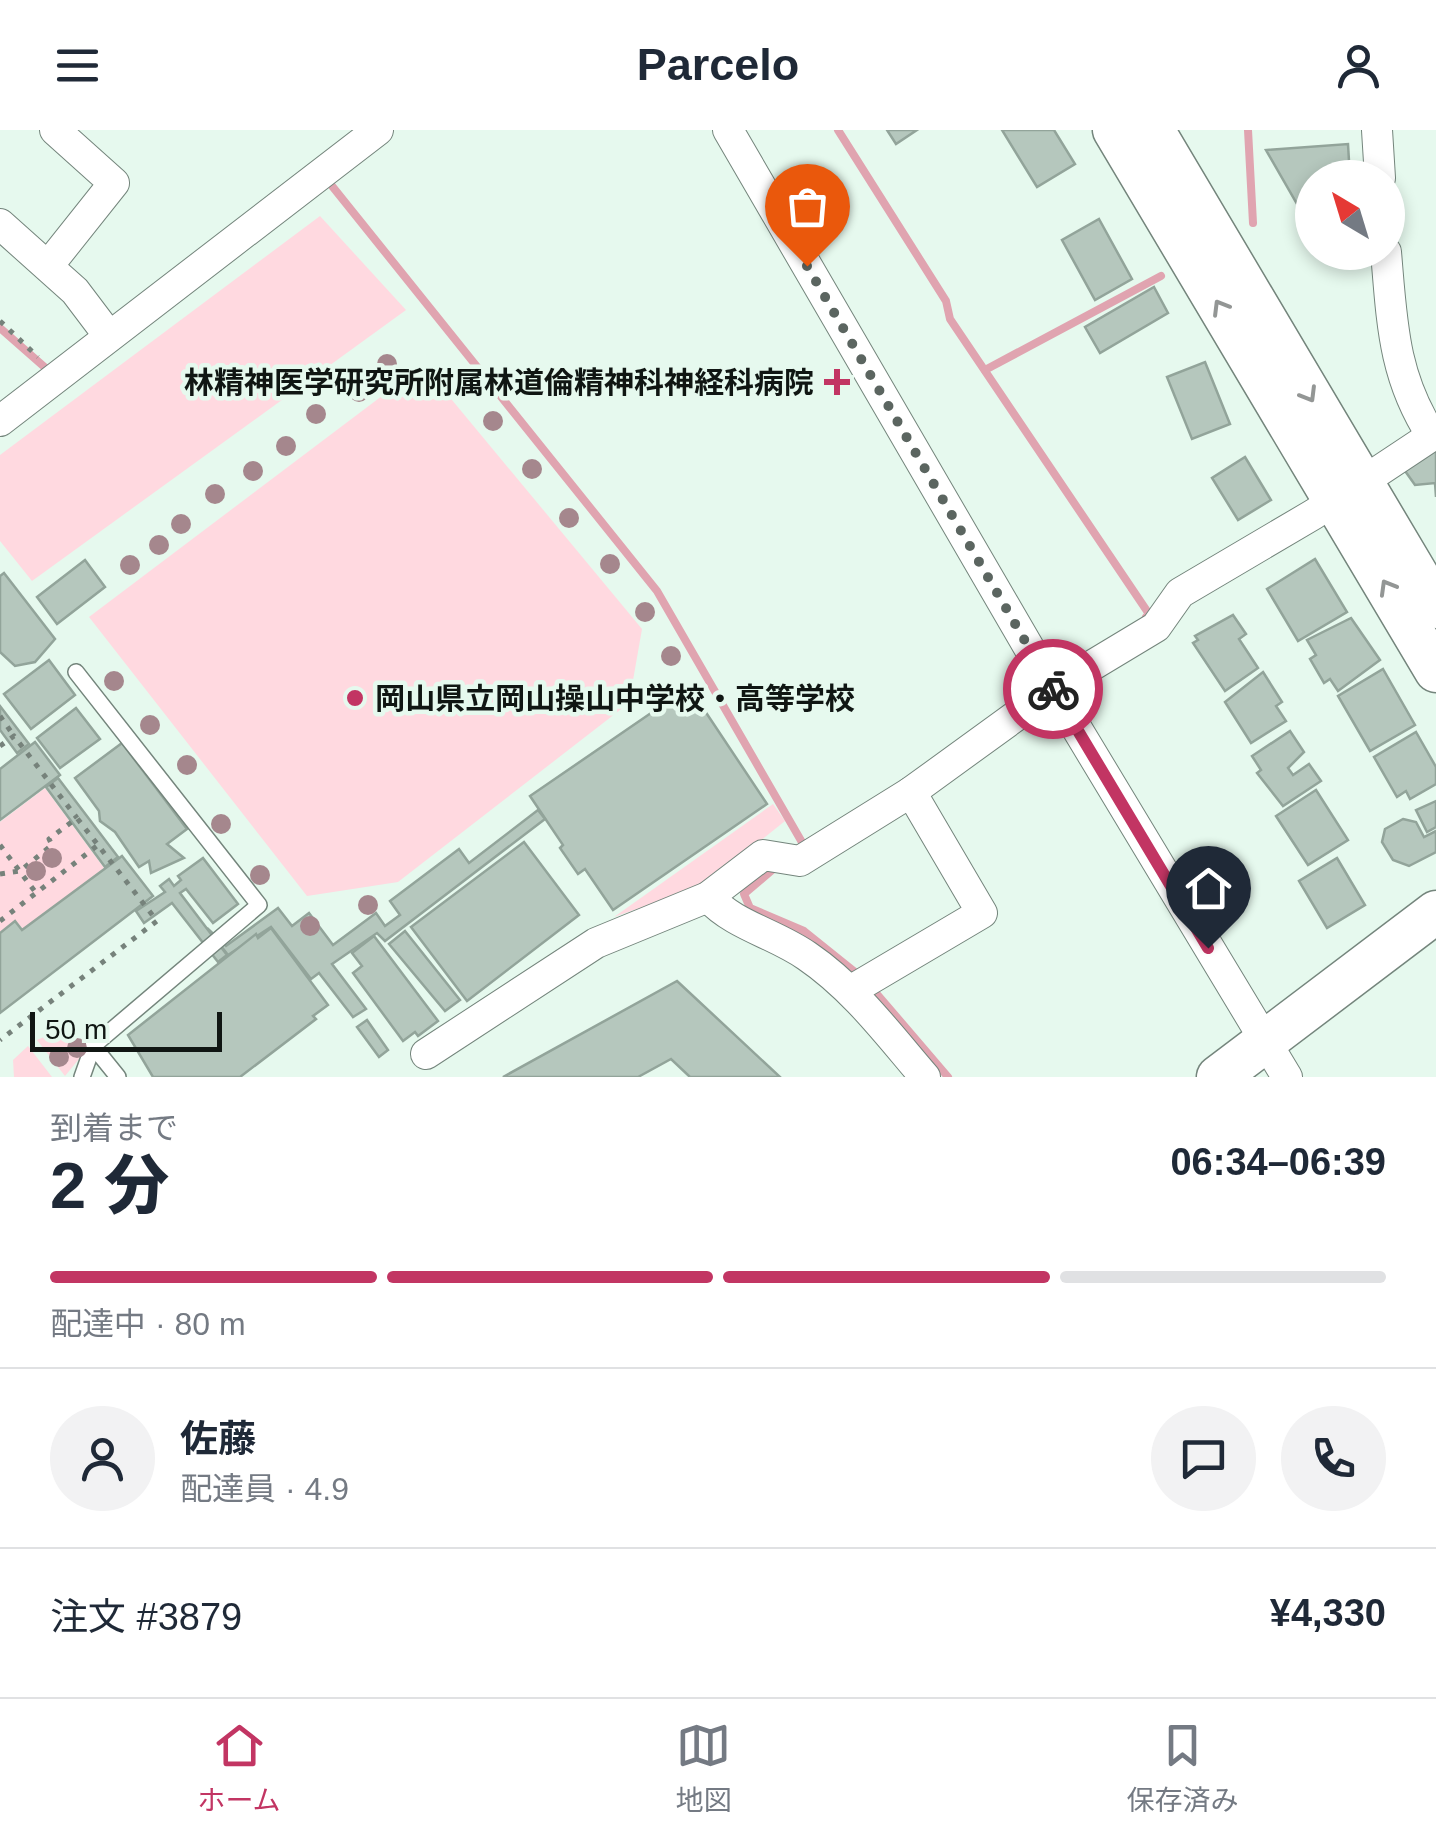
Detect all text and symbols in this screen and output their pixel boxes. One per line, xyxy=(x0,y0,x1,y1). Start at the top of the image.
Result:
icon: menu xyxy=(50,38,105,93)
icon: person xyxy=(1331,38,1386,93)
text: Parcelo xyxy=(637,39,799,90)
north arrow xyxy=(1295,160,1405,270)
map controls xyxy=(1295,160,1405,270)
pin xyxy=(765,164,850,267)
icon: bag xyxy=(780,179,835,234)
one-way arrow xyxy=(1213,300,1232,318)
place label: 林精神医学研究所附属林道倫精神科神経科病院 xyxy=(184,366,814,399)
marker: 林精神医学研究所附属林道倫精神科神経科病院 xyxy=(824,369,850,395)
one-way arrow xyxy=(1297,384,1316,402)
one-way arrow xyxy=(1379,580,1399,598)
courier xyxy=(1003,639,1103,739)
icon: bike xyxy=(1026,662,1081,717)
place label: 岡山県立岡山操山中学校・高等学校 xyxy=(375,682,855,715)
marker: 岡山県立岡山操山中学校・高等学校 xyxy=(344,687,366,709)
pin xyxy=(1166,846,1251,949)
icon: home xyxy=(1181,861,1236,916)
scale bar xyxy=(30,1007,222,1051)
text: 50 m xyxy=(45,1014,107,1045)
text: 到着まで xyxy=(50,1110,178,1146)
text: 06:34–06:39 xyxy=(1170,1141,1386,1183)
text: 2 分 xyxy=(50,1149,169,1222)
text: 配達中 · 80 m xyxy=(50,1306,246,1342)
button: person xyxy=(50,1406,155,1511)
button: chat xyxy=(1151,1406,1256,1511)
button: phone xyxy=(1281,1406,1386,1511)
text: 佐藤 xyxy=(180,1418,256,1460)
text: 配達員 · 4.9 xyxy=(180,1471,349,1507)
text: ¥4,330 xyxy=(1270,1592,1386,1634)
text: 注文 #3879 xyxy=(50,1596,242,1638)
tab: ホーム xyxy=(197,1718,281,1818)
tab: 地図 xyxy=(676,1718,732,1818)
tab: 保存済み xyxy=(1126,1718,1239,1818)

